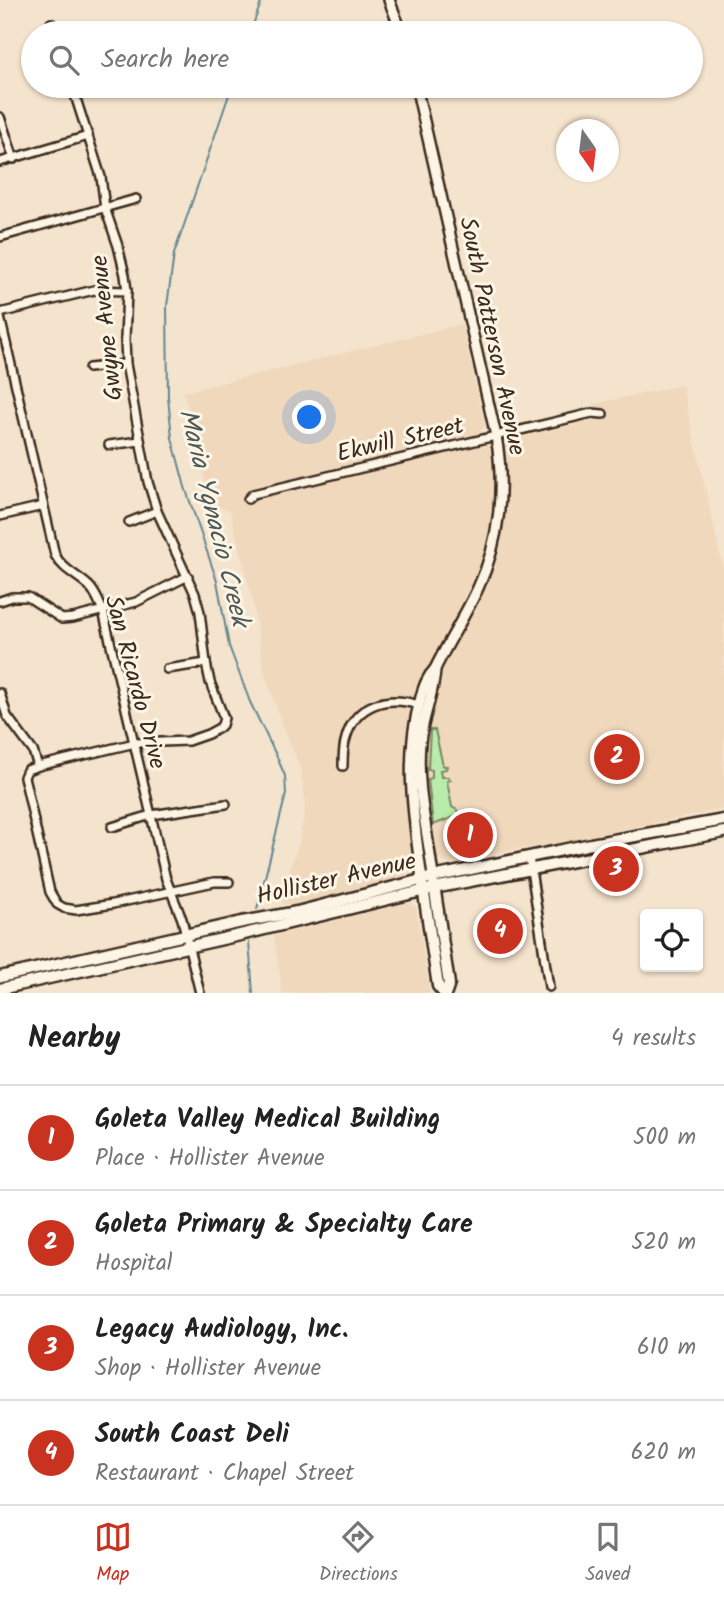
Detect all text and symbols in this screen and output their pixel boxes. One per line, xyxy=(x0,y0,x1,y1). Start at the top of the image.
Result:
search box xyxy=(21,21,703,98)
text: Search here xyxy=(101,39,229,81)
icon: search xyxy=(45,41,83,79)
north arrow xyxy=(556,119,619,182)
street label: South Patterson Avenue xyxy=(447,214,536,459)
street label: Gwyne Avenue xyxy=(80,253,135,402)
your location xyxy=(292,400,326,434)
water label: Maria Ygnacio Creek xyxy=(166,404,261,635)
street label: Ekwill Street xyxy=(333,407,468,474)
street label: San Ricardo Drive xyxy=(93,591,177,774)
pin: 2 xyxy=(594,731,640,783)
pin: 1 xyxy=(447,809,493,861)
street label: Hollister Avenue xyxy=(253,842,420,917)
pin: 3 xyxy=(593,843,639,895)
pin: 4 xyxy=(477,905,523,957)
map controls xyxy=(640,909,703,972)
button: locate xyxy=(640,909,703,972)
text: Nearby xyxy=(28,1015,120,1063)
text: 4 results xyxy=(611,1021,696,1057)
text: Goleta Valley Medical Building xyxy=(95,1099,440,1141)
text: 1 xyxy=(48,1120,54,1156)
text: 500 m xyxy=(633,1120,696,1156)
text: Place · Hollister Avenue xyxy=(95,1141,325,1177)
text: Goleta Primary & Specialty Care xyxy=(95,1204,473,1246)
text: 2 xyxy=(44,1225,58,1261)
text: 520 m xyxy=(631,1225,696,1261)
text: Hospital xyxy=(95,1246,172,1282)
text: Legacy Audiology, Inc. xyxy=(95,1309,348,1351)
text: 3 xyxy=(45,1330,57,1366)
text: 610 m xyxy=(637,1330,696,1366)
text: Shop · Hollister Avenue xyxy=(95,1351,321,1387)
text: South Coast Deli xyxy=(95,1414,289,1456)
text: 4 xyxy=(45,1435,57,1471)
text: 620 m xyxy=(631,1435,696,1471)
text: Restaurant · Chapel Street xyxy=(95,1456,354,1492)
tab: Map xyxy=(94,1518,132,1590)
tab: Directions xyxy=(319,1518,398,1590)
tab: Saved xyxy=(585,1518,630,1590)

